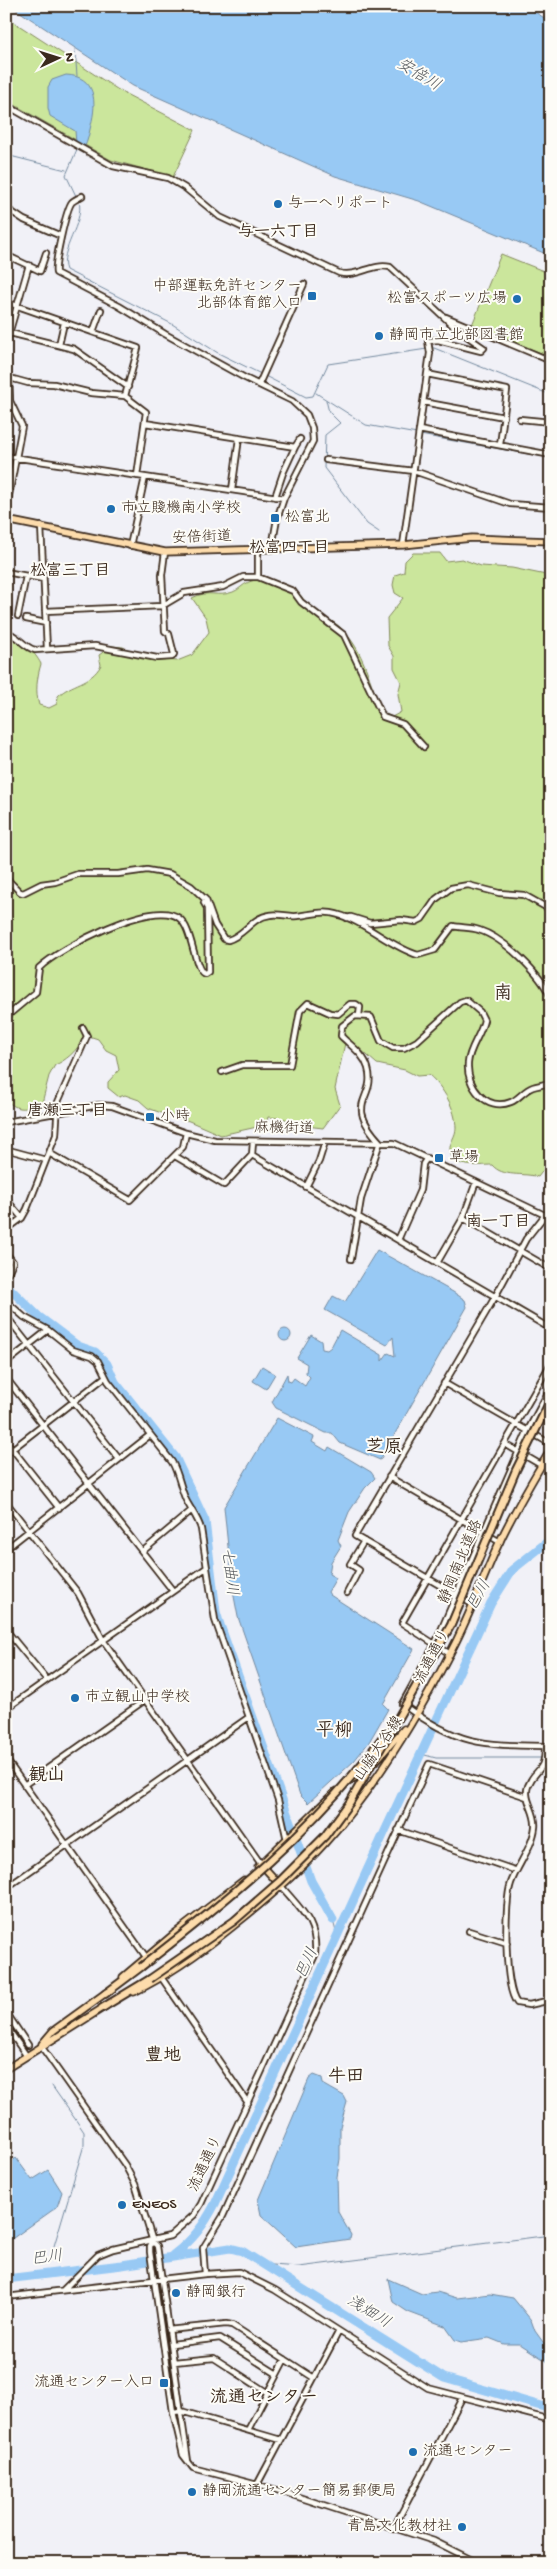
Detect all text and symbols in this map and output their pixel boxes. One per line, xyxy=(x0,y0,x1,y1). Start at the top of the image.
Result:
north arrow xyxy=(32,32,82,82)
text: N xyxy=(60,52,77,62)
water label: 安倍川 xyxy=(393,55,444,97)
place label: 与一ヘリポート xyxy=(288,195,393,213)
marker: 与一ヘリポート xyxy=(272,198,284,210)
district label: 与一六丁目 xyxy=(238,223,318,243)
place label: 中部運転免許センター 北部体育館入口 xyxy=(153,277,302,313)
place label: 松富スポーツ広場 xyxy=(387,289,507,308)
marker: 中部運転免許センター 北部体育館入口 xyxy=(306,290,318,302)
marker: 松富スポーツ広場 xyxy=(511,293,523,305)
place label: 静岡市立北部図書館 xyxy=(389,326,524,345)
marker: 静岡市立北部図書館 xyxy=(373,330,385,342)
place label: 市立賤機南小学校 xyxy=(121,499,241,518)
marker: 市立賤機南小学校 xyxy=(105,503,117,515)
place label: 松富北 xyxy=(285,508,330,527)
marker: 松富北 xyxy=(269,512,281,524)
street label: 安倍街道 xyxy=(172,528,232,548)
district label: 松富四丁目 xyxy=(249,539,329,559)
district label: 松富三丁目 xyxy=(30,562,110,582)
district label: 南 xyxy=(494,983,512,1005)
district label: 唐瀬三丁目 xyxy=(27,1101,107,1122)
place label: 小時 xyxy=(160,1107,190,1126)
marker: 小時 xyxy=(144,1111,156,1123)
street label: 麻機街道 xyxy=(254,1118,314,1139)
place label: 草場 xyxy=(449,1148,479,1167)
marker: 草場 xyxy=(433,1152,445,1164)
district label: 南一丁目 xyxy=(466,1212,530,1233)
district label: 芝原 xyxy=(366,1437,402,1459)
street label: 静岡南北道路 xyxy=(434,1517,487,1607)
water label: 七曲川 xyxy=(216,1547,241,1597)
water label: 巴川 xyxy=(463,1577,496,1615)
street label: 流通通り xyxy=(411,1626,455,1688)
place label: 市立観山中学校 xyxy=(85,1688,190,1707)
marker: 市立観山中学校 xyxy=(69,1692,81,1704)
street label: 山脇大谷線 xyxy=(350,1712,407,1785)
district label: 平柳 xyxy=(316,1720,352,1742)
district label: 観山 xyxy=(29,1765,65,1787)
water label: 巴川 xyxy=(292,1945,323,1983)
district label: 豊地 xyxy=(145,2045,181,2067)
district label: 牛田 xyxy=(328,2066,364,2088)
street label: 流通通り xyxy=(185,2133,227,2195)
place label: ENEOS xyxy=(132,2196,177,2214)
marker: ENEOS xyxy=(116,2199,128,2211)
water label: 巴川 xyxy=(30,2247,64,2270)
place label: 静岡銀行 xyxy=(186,2283,246,2302)
marker: 静岡銀行 xyxy=(170,2287,182,2299)
water label: 浅畑川 xyxy=(343,2291,394,2334)
place label: 流通センター入口 xyxy=(35,2374,154,2392)
marker: 流通センター入口 xyxy=(158,2377,170,2389)
district label: 流通センター xyxy=(210,2387,318,2409)
place label: 流通センター xyxy=(423,2443,512,2461)
marker: 流通センター xyxy=(407,2446,419,2458)
place label: 静岡流通センター簡易郵便局 xyxy=(202,2482,396,2501)
marker: 静岡流通センター簡易郵便局 xyxy=(186,2486,198,2498)
place label: 青島文化教材社 xyxy=(347,2517,452,2536)
marker: 青島文化教材社 xyxy=(456,2521,468,2533)

